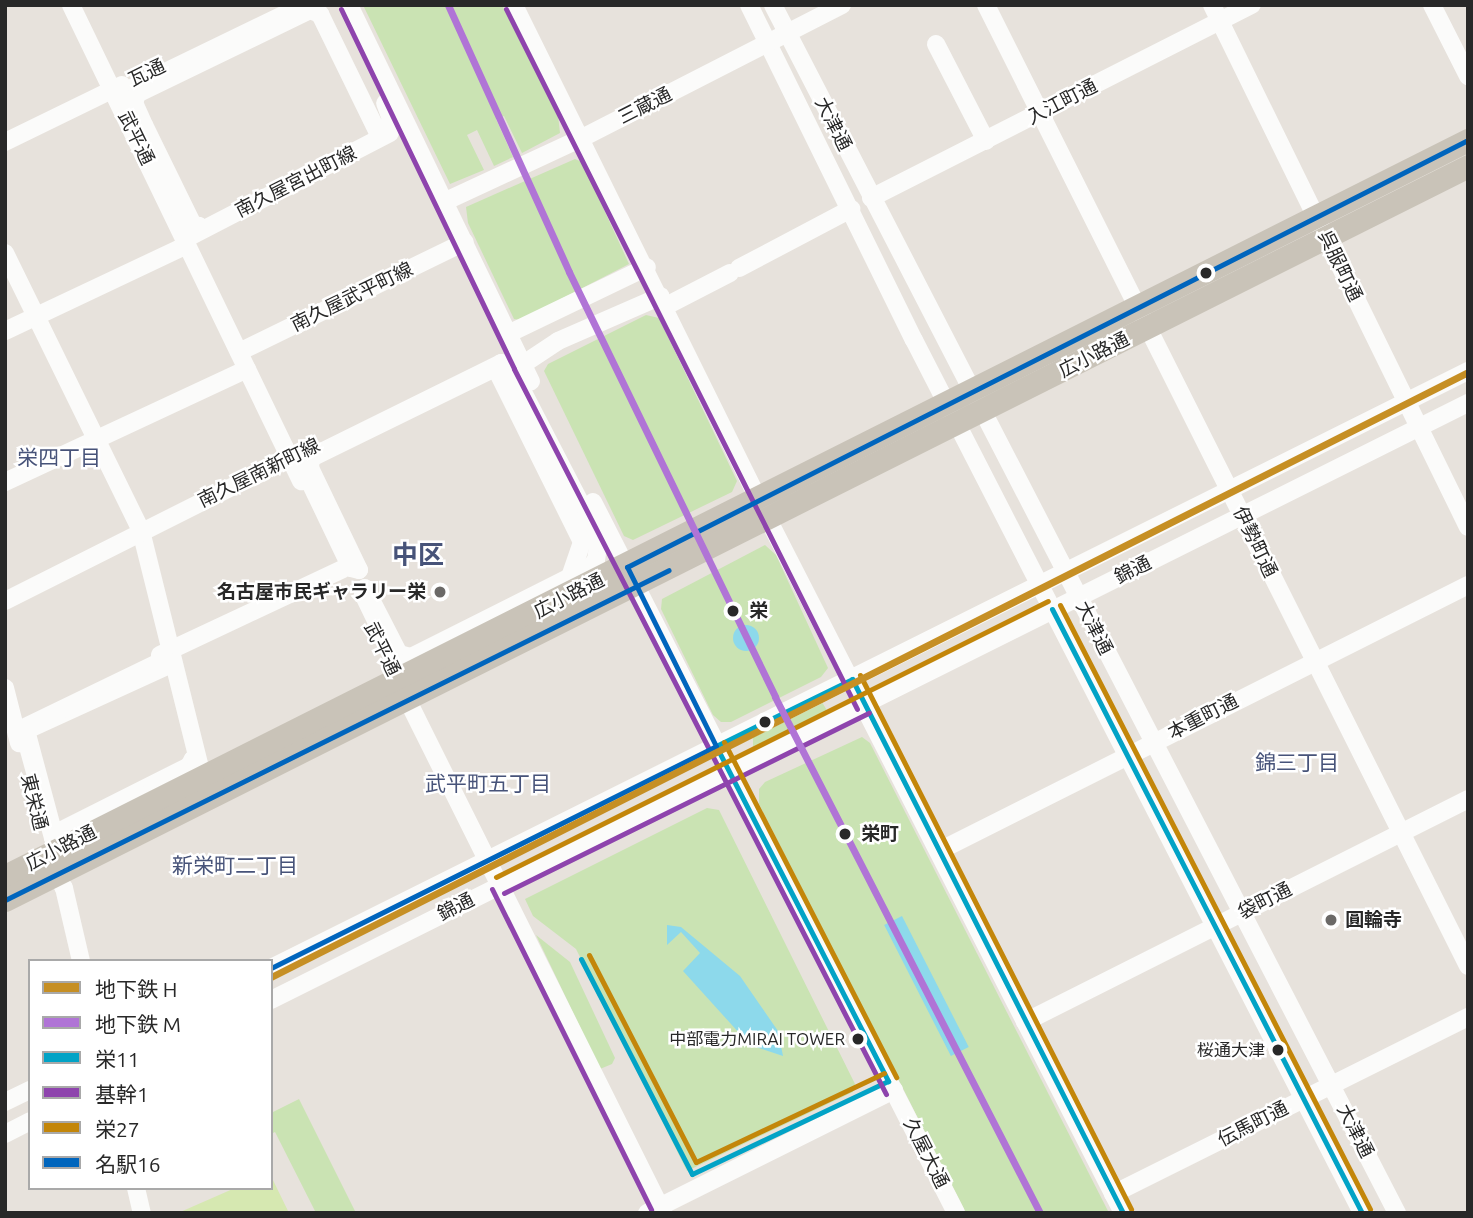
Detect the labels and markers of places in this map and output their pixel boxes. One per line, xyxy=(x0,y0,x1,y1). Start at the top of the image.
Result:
unlabelled marker xyxy=(1199,266,1213,280)
place label: 名古屋市民ギャラリー栄 xyxy=(217,581,426,603)
marker: 名古屋市民ギャラリー栄 xyxy=(432,584,448,600)
place label: 栄 xyxy=(749,600,768,622)
marker: 栄 xyxy=(723,601,743,621)
unlabelled marker xyxy=(758,715,772,729)
place label: 栄町 xyxy=(861,823,899,845)
marker: 栄町 xyxy=(835,824,855,844)
place label: 圓輪寺 xyxy=(1345,909,1402,931)
marker: 圓輪寺 xyxy=(1323,912,1339,928)
place label: 中部電力MIRAI TOWER xyxy=(669,1029,845,1049)
marker: 中部電力MIRAI TOWER xyxy=(851,1032,865,1046)
place label: 桜通大津 xyxy=(1197,1040,1265,1060)
marker: 桜通大津 xyxy=(1271,1043,1285,1057)

